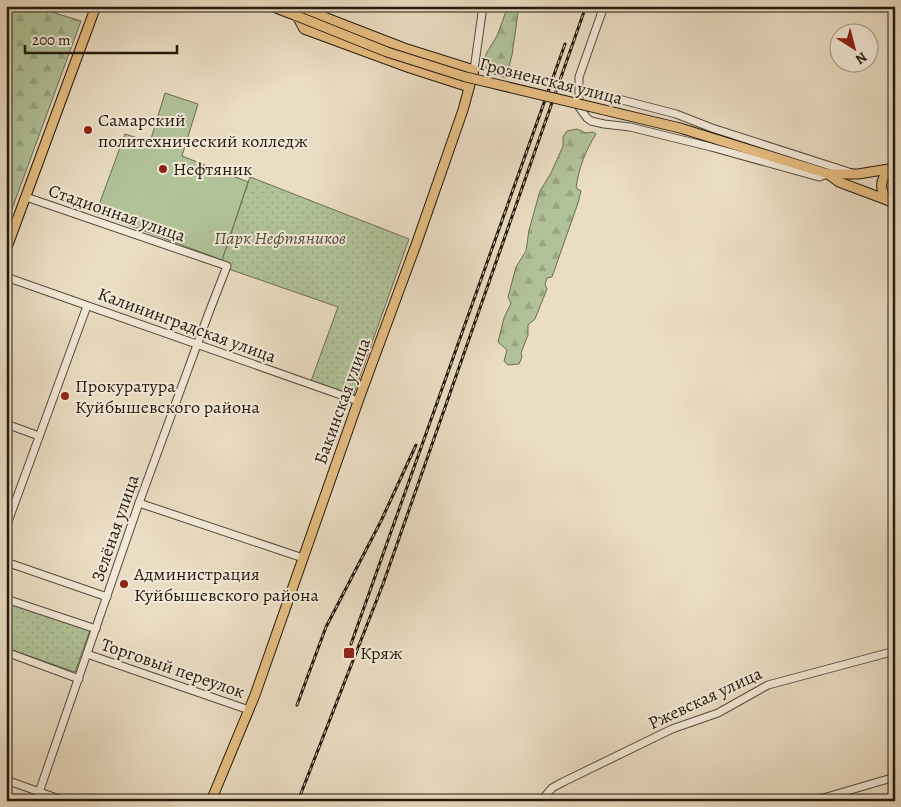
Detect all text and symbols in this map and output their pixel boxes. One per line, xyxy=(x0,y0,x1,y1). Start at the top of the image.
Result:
scale bar xyxy=(25,22,178,54)
north arrow xyxy=(828,22,878,72)
text: 200 m xyxy=(32,30,71,50)
text: N xyxy=(852,47,871,69)
street label: Грозненская улица xyxy=(477,52,626,111)
place label: Самарский политехнический колледж xyxy=(98,108,308,153)
marker: Самарский политехнический колледж xyxy=(82,124,94,136)
place label: Нефтяник xyxy=(173,157,252,181)
marker: Нефтяник xyxy=(157,163,169,175)
street label: Стадионная улица xyxy=(45,178,189,248)
park label: Парк Нефтяников xyxy=(214,226,346,250)
street label: Калининградская улица xyxy=(95,282,280,369)
street label: Бакинская улица xyxy=(308,334,376,467)
place label: Прокуратура Куйбышевского района xyxy=(75,374,261,419)
marker: Прокуратура Куйбышевского района xyxy=(59,390,71,402)
street label: Зелёная улица xyxy=(85,471,145,585)
place label: Администрация Куйбышевского района xyxy=(133,562,320,607)
marker: Администрация Куйбышевского района xyxy=(118,578,130,590)
street label: Торговый переулок xyxy=(98,632,248,704)
place label: Кряж xyxy=(360,641,403,665)
marker: Кряж xyxy=(342,646,356,660)
street label: Ржевская улица xyxy=(644,661,767,735)

